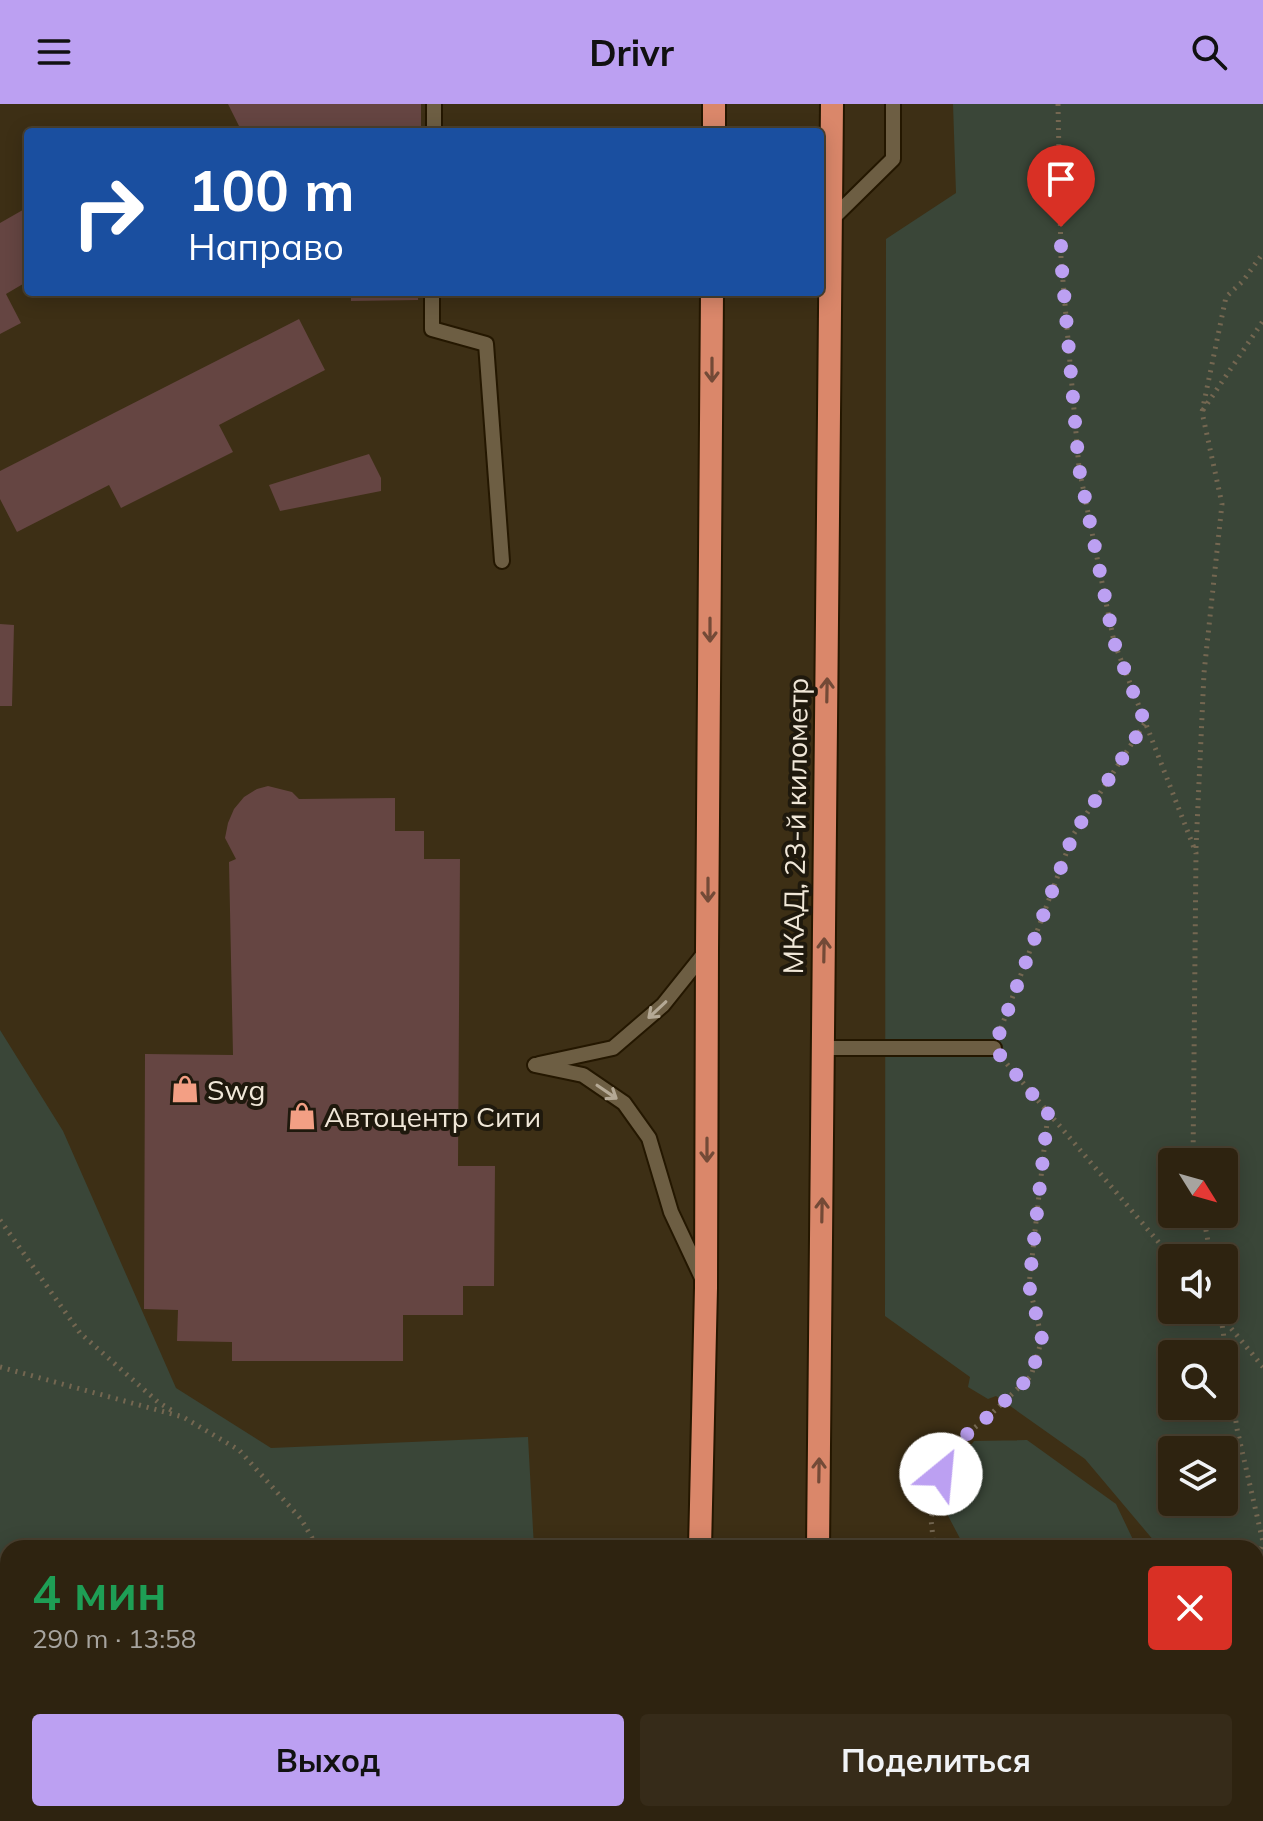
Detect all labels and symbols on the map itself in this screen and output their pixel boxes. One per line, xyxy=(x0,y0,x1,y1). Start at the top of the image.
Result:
pin xyxy=(1027,145,1095,227)
one-way arrow xyxy=(704,356,720,383)
one-way arrow xyxy=(702,616,718,643)
street label: МКАД, 23-й километр xyxy=(775,677,815,975)
one-way arrow xyxy=(819,677,834,704)
one-way arrow xyxy=(700,876,715,903)
one-way arrow xyxy=(816,937,832,964)
one-way arrow xyxy=(647,1000,667,1019)
place label: Swg xyxy=(207,1072,265,1107)
shop icon: Swg xyxy=(170,1074,200,1104)
one-way arrow xyxy=(596,1083,618,1100)
place label: Автоцентр Сити xyxy=(324,1099,541,1134)
shop icon: Автоцентр Сити xyxy=(287,1101,317,1131)
one-way arrow xyxy=(699,1136,715,1163)
north arrow xyxy=(1158,1148,1238,1228)
one-way arrow xyxy=(814,1197,829,1224)
position arrow xyxy=(899,1432,983,1516)
one-way arrow xyxy=(811,1457,827,1484)

